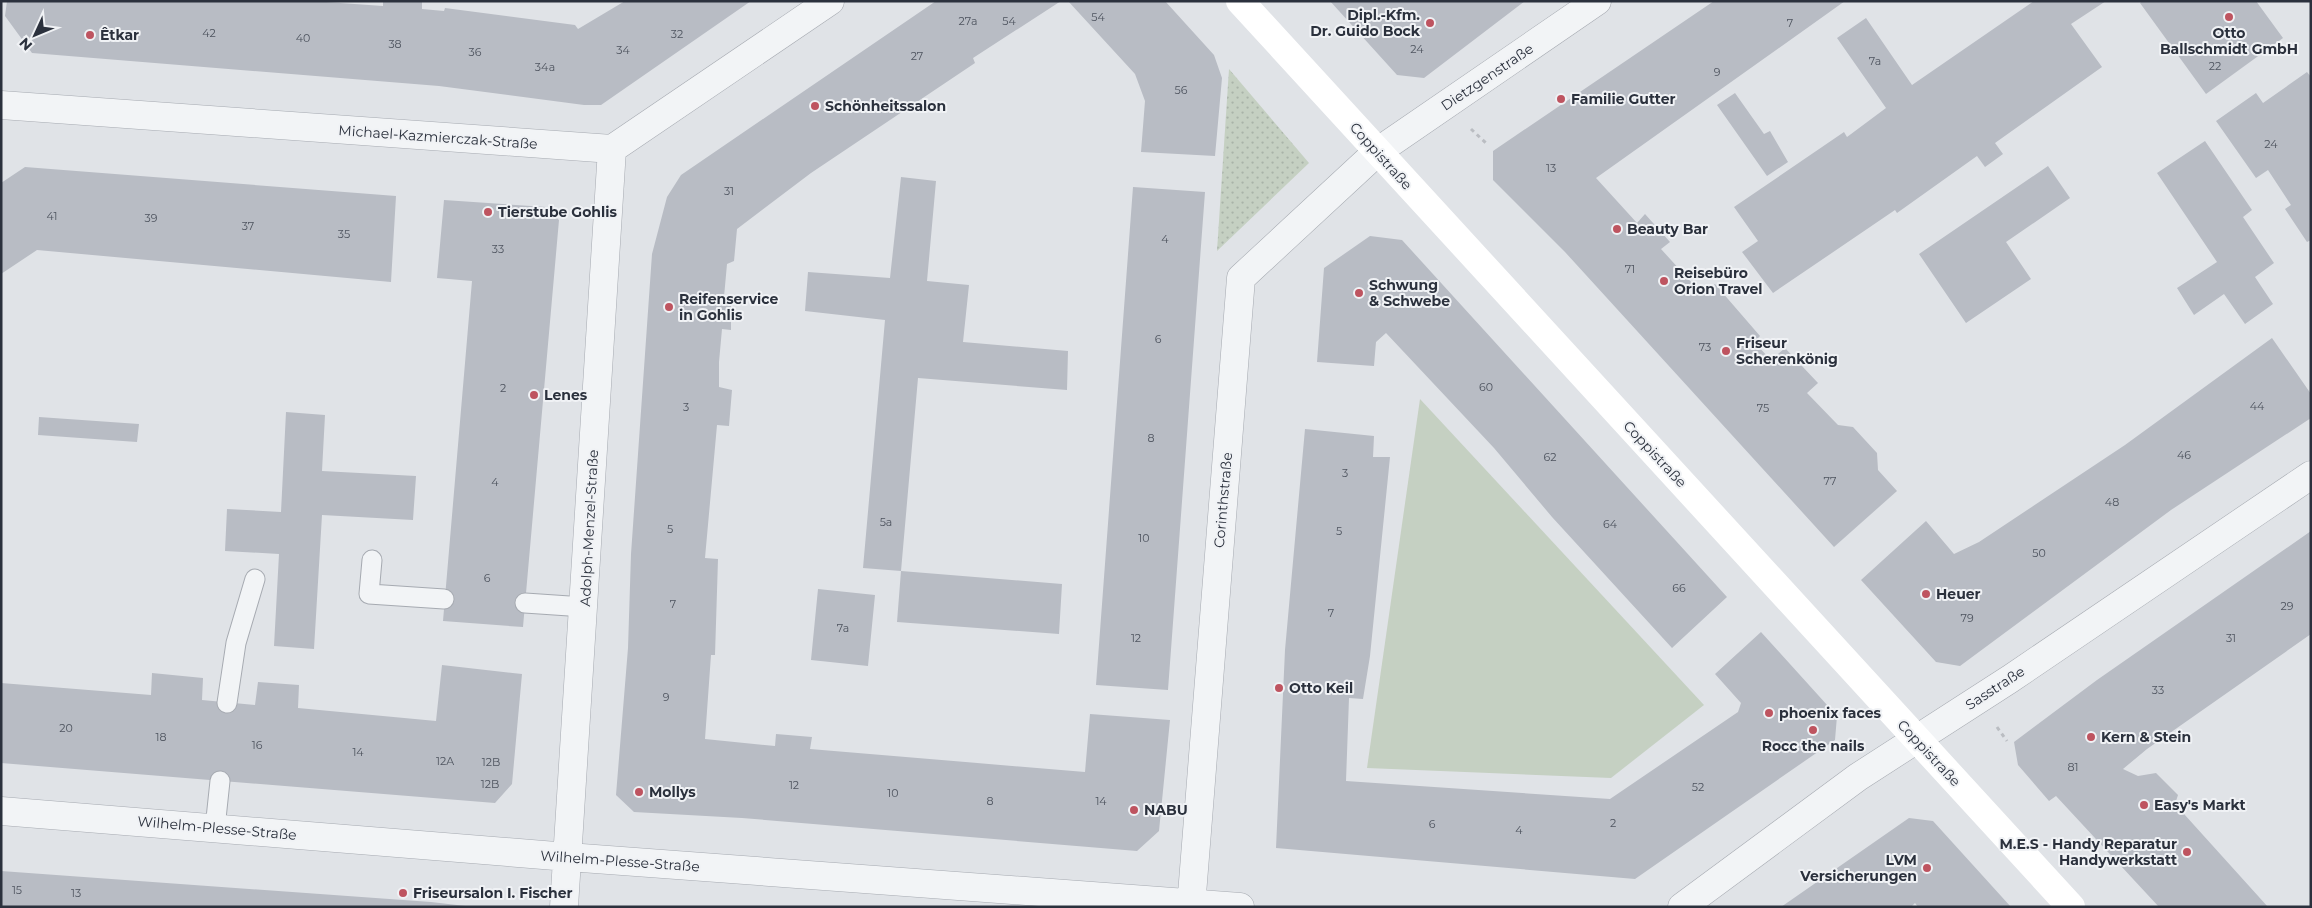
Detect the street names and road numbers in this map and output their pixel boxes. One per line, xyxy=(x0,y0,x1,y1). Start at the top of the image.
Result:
street label: Dietzgenstraße xyxy=(1437,39,1537,115)
street label: Coppistraße xyxy=(1346,118,1416,194)
street label: Michael-Kazmierczak-Straße xyxy=(338,121,538,153)
street label: Coppistraße xyxy=(1620,417,1690,491)
street label: Adolph-Menzel-Straße xyxy=(576,449,602,607)
street label: Corinthstraße xyxy=(1210,451,1236,549)
street label: Sasstraße xyxy=(1962,662,2028,714)
street label: Coppistraße xyxy=(1894,716,1964,790)
street label: Wilhelm-Plesse-Straße xyxy=(137,812,297,844)
street label: Wilhelm-Plesse-Straße xyxy=(540,846,700,876)

